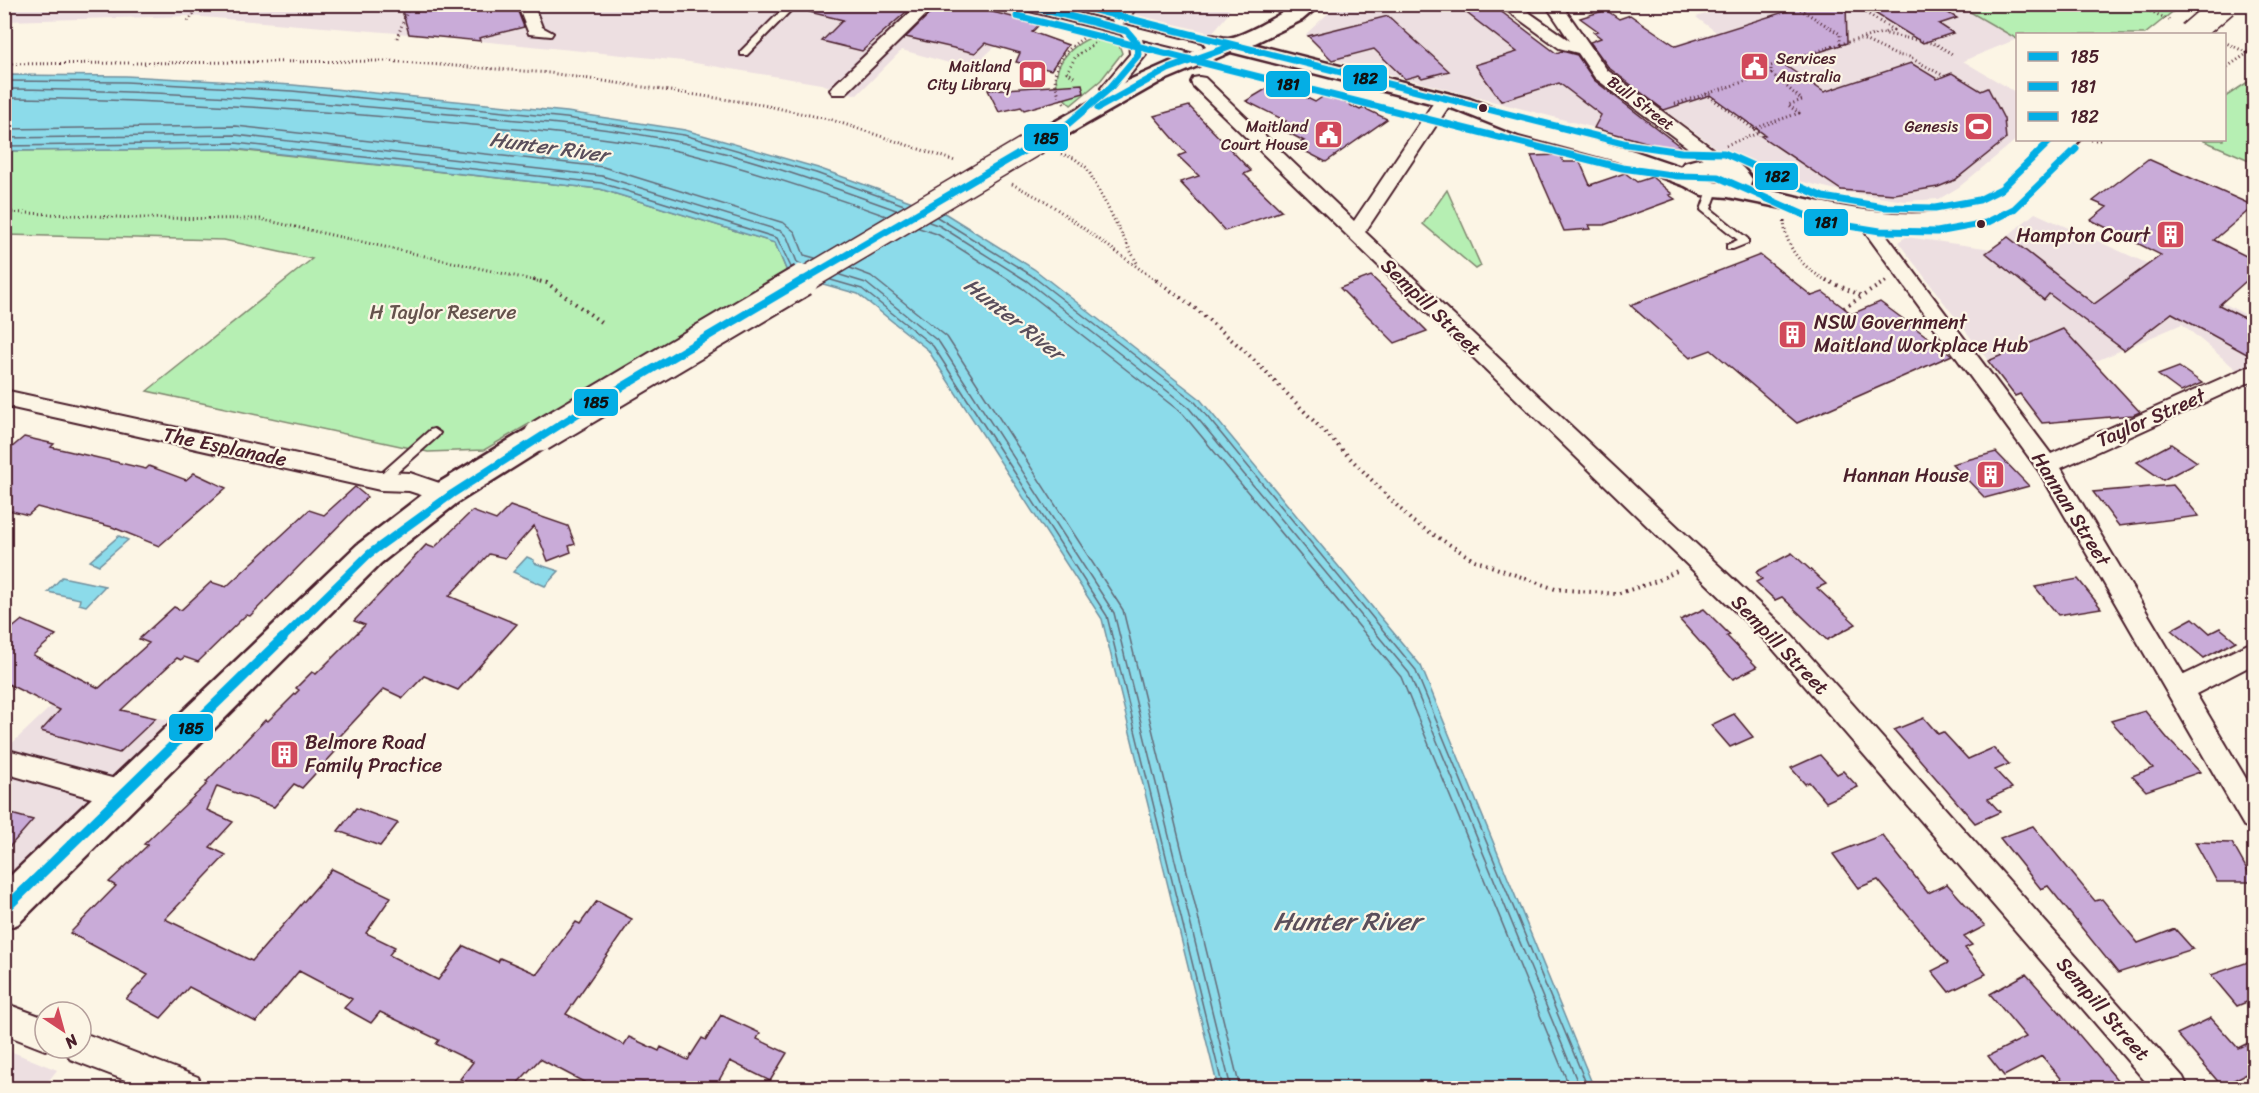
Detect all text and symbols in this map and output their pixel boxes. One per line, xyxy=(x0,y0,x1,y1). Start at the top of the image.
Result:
legend xyxy=(2016,33,2226,141)
text: 185 xyxy=(2070,41,2100,73)
place label: Services Australia xyxy=(1775,44,1841,91)
public building icon: Services Australia xyxy=(1739,51,1771,83)
place label: Maitland City Library xyxy=(927,52,1013,99)
library icon: Maitland City Library xyxy=(1016,59,1048,91)
line badge: 182 xyxy=(1342,64,1388,92)
text: 182 xyxy=(1352,64,1379,93)
street label: Bull Street xyxy=(1601,68,1681,138)
line badge: 181 xyxy=(1265,70,1311,98)
text: 181 xyxy=(1276,70,1300,99)
text: 181 xyxy=(2070,71,2097,103)
text: 182 xyxy=(2070,101,2099,133)
unlabelled marker xyxy=(1477,102,1489,114)
sports icon: Genesis xyxy=(1963,110,1995,142)
place label: Maitland Court House xyxy=(1221,112,1310,159)
place label: Genesis xyxy=(1905,112,1958,141)
public building icon: Maitland Court House xyxy=(1313,119,1345,151)
water label: Hunter River xyxy=(487,120,615,175)
line badge: 185 xyxy=(1023,123,1069,152)
text: 185 xyxy=(1033,124,1059,153)
line badge: 182 xyxy=(1754,162,1799,191)
text: 182 xyxy=(1764,162,1791,191)
line badge: 181 xyxy=(1803,208,1849,237)
text: 181 xyxy=(1814,208,1838,237)
unlabelled marker xyxy=(1975,218,1987,230)
place label: Hampton Court xyxy=(2016,218,2151,253)
building icon: Hampton Court xyxy=(2155,219,2187,251)
street label: Sempill Street xyxy=(1372,249,1490,365)
water label: Hunter River xyxy=(955,267,1076,373)
park label: H Taylor Reserve xyxy=(370,295,516,330)
place label: NSW Government Maitland Workplace Hub xyxy=(1814,305,2028,363)
building icon: NSW Government Maitland Workplace Hub xyxy=(1777,318,1809,350)
street label: Taylor Street xyxy=(2091,378,2212,458)
line badge: 185 xyxy=(573,388,619,417)
text: 185 xyxy=(583,388,609,417)
street label: The Esplanade xyxy=(160,417,290,477)
street label: Hannan Street xyxy=(2022,445,2121,574)
place label: Hannan House xyxy=(1843,458,1969,493)
building icon: Hannan House xyxy=(1974,459,2006,491)
street label: Sempill Street xyxy=(1722,586,1838,704)
line badge: 185 xyxy=(168,713,214,742)
text: 185 xyxy=(178,714,204,743)
place label: Belmore Road Family Practice xyxy=(305,725,442,783)
building icon: Belmore Road Family Practice xyxy=(268,738,300,770)
water label: Hunter River xyxy=(1273,898,1425,944)
street label: Sempill Street xyxy=(2047,949,2159,1070)
north arrow xyxy=(33,1000,93,1060)
text: N xyxy=(58,1026,85,1057)

